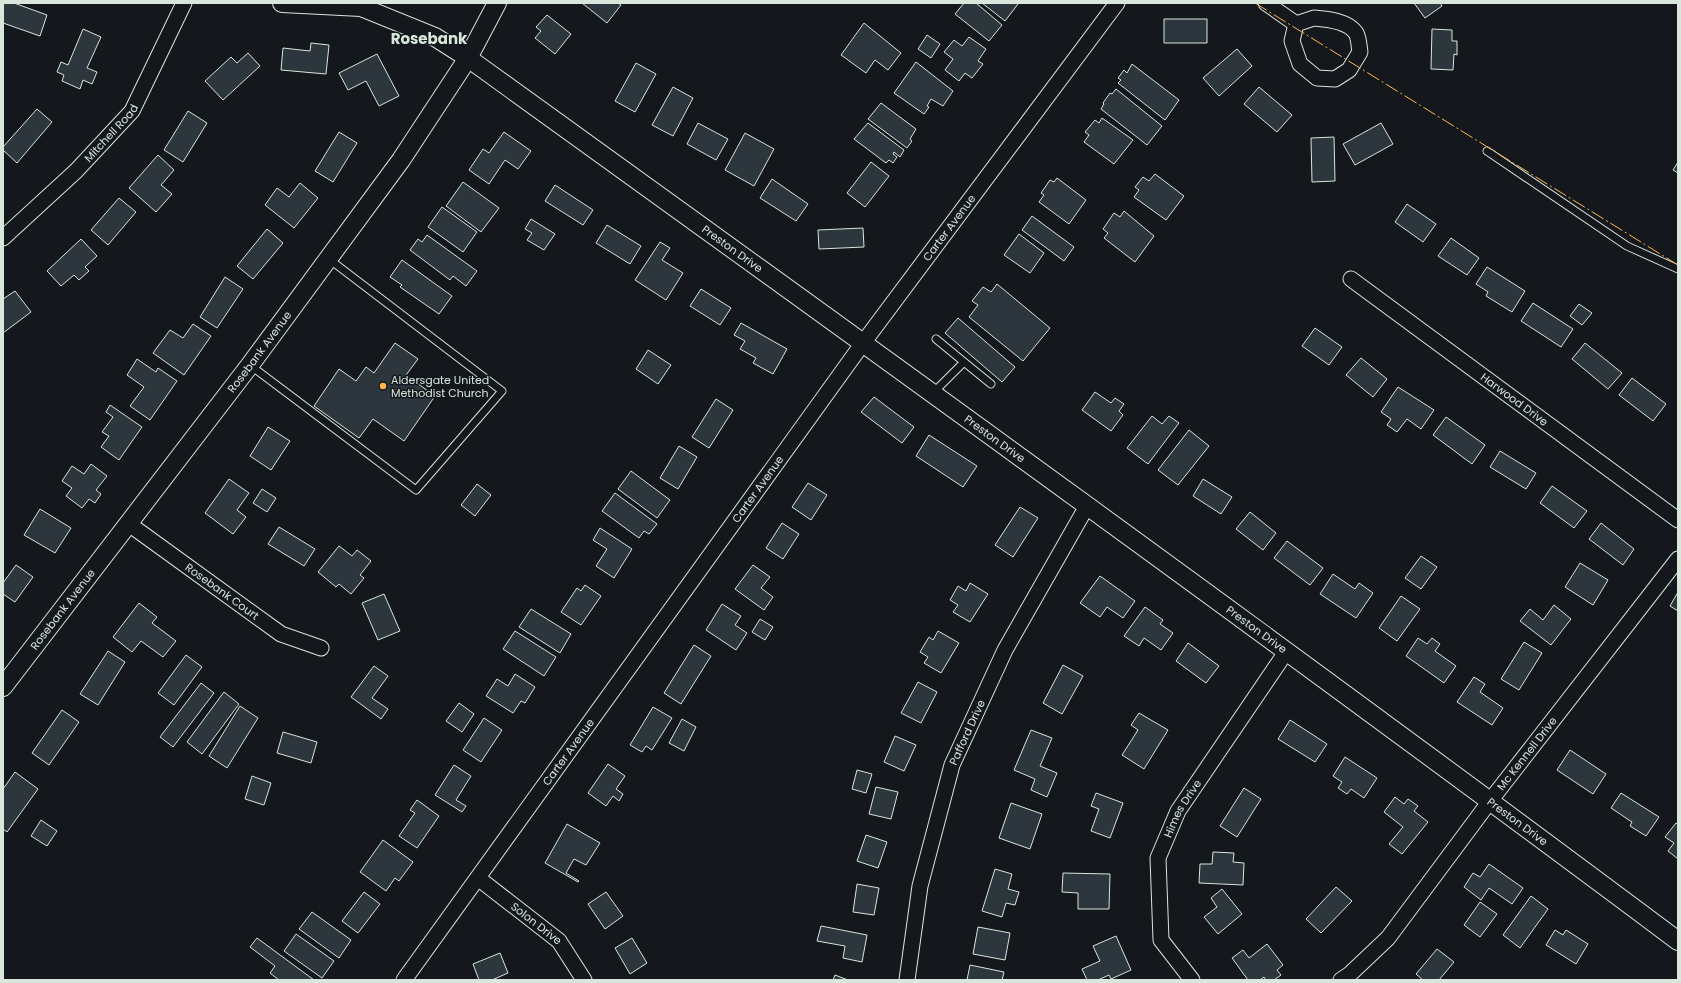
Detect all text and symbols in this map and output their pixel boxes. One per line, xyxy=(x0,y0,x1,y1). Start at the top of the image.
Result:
district label: Rosebank xyxy=(391,28,468,49)
street label: Mitchell Road xyxy=(80,101,142,165)
street label: Carter Avenue xyxy=(919,191,979,264)
street label: Preston Drive xyxy=(699,221,766,276)
street label: Rosebank Avenue xyxy=(224,308,295,396)
street label: Harwood Drive xyxy=(1477,369,1552,430)
place label: Aldersgate United Methodist Church xyxy=(391,372,489,401)
marker: Aldersgate United Methodist Church xyxy=(378,381,388,391)
street label: Preston Drive xyxy=(961,411,1029,466)
street label: Carter Avenue xyxy=(728,452,787,526)
street label: Rosebank Court xyxy=(182,559,262,624)
street label: Rosebank Avenue xyxy=(26,565,99,653)
street label: Preston Drive xyxy=(1223,602,1290,657)
street label: Pafford Drive xyxy=(945,697,989,768)
street label: Mc Kennell Drive xyxy=(1493,713,1561,794)
street label: Carter Avenue xyxy=(539,715,598,789)
street label: Himes Drive xyxy=(1160,776,1205,840)
street label: Preston Drive xyxy=(1484,794,1551,849)
street label: Solon Drive xyxy=(507,898,565,949)

